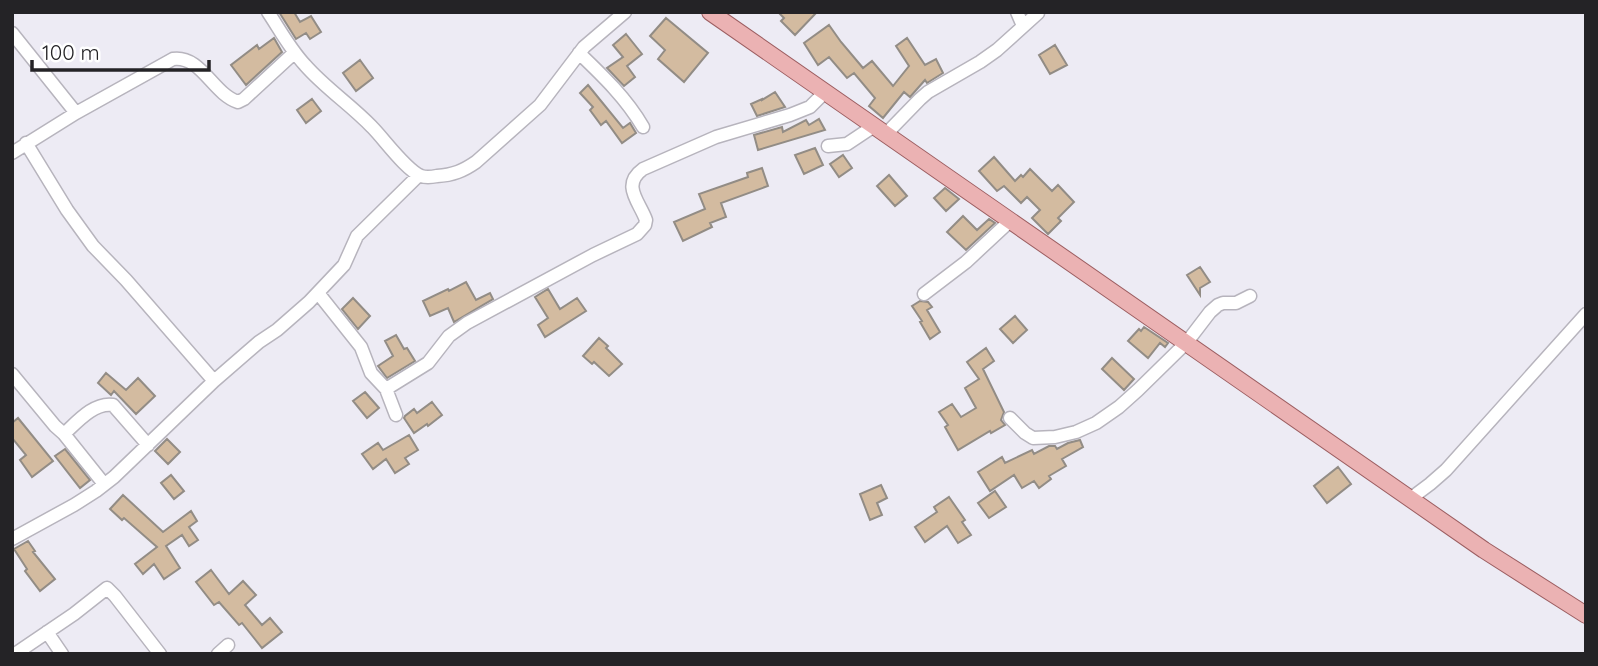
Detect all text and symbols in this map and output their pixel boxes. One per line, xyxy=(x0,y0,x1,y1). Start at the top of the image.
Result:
scale bar xyxy=(32,28,208,72)
text: 100 m xyxy=(42,39,100,65)

